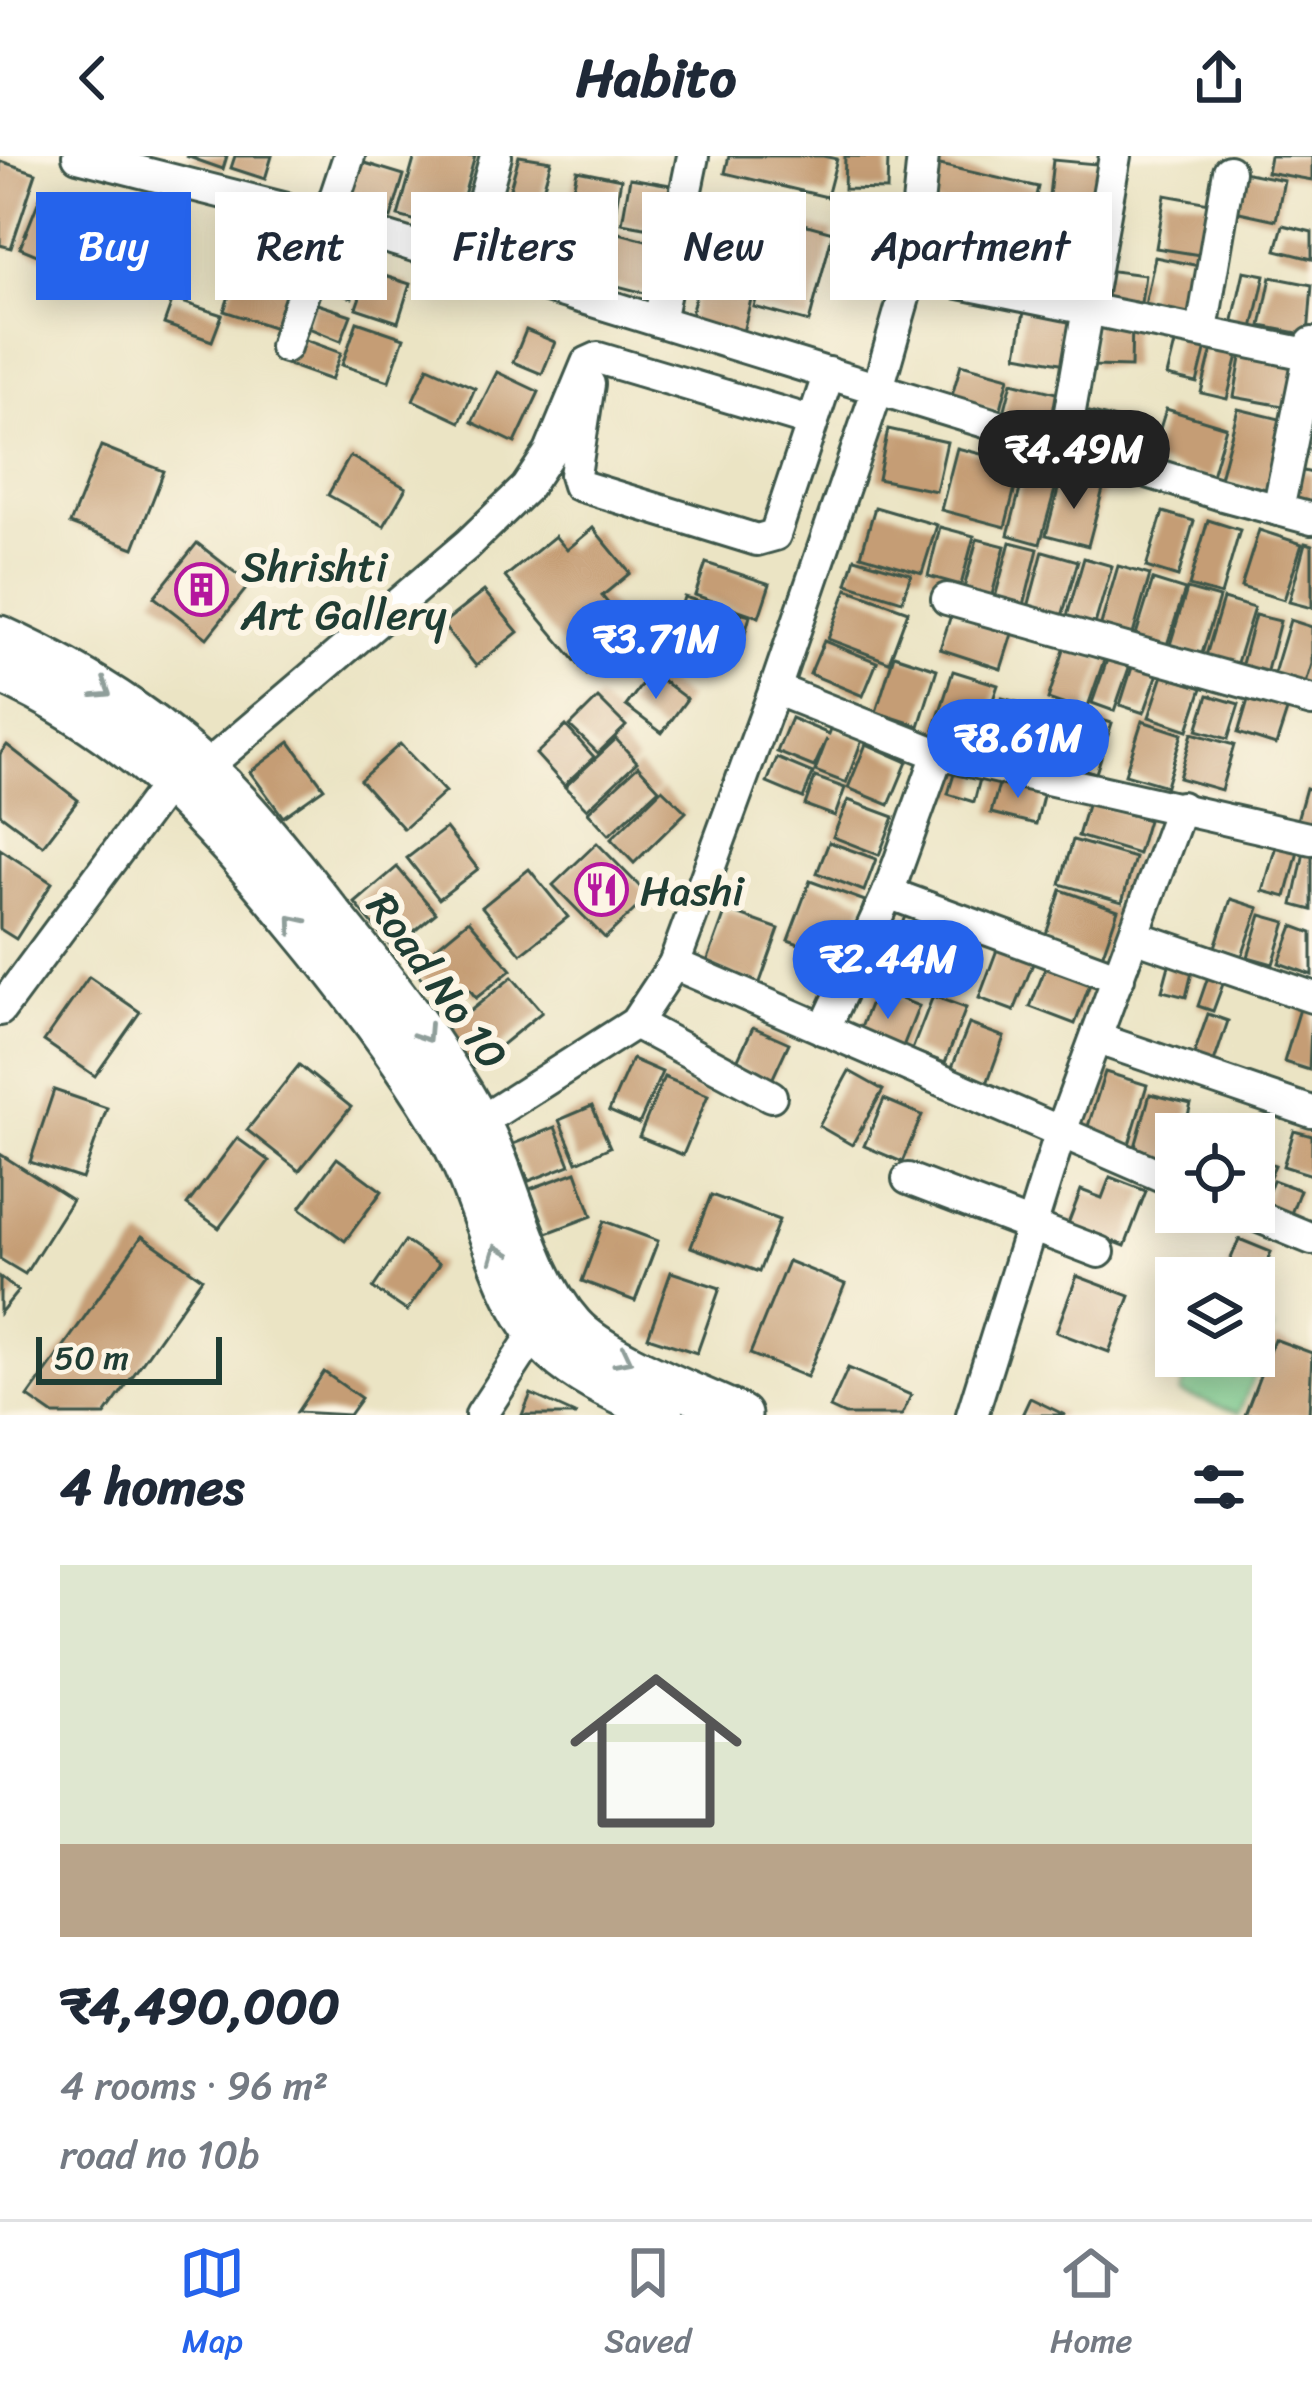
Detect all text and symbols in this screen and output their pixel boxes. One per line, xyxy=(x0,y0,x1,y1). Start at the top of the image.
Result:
text: Habito xyxy=(576,30,736,126)
icon: back xyxy=(60,45,126,111)
icon: share xyxy=(1186,45,1252,111)
chip: Buy xyxy=(36,192,191,300)
chip: Rent xyxy=(215,192,387,300)
chip: Filters xyxy=(411,192,618,300)
chip: New xyxy=(642,192,806,300)
chip: Apartment xyxy=(830,192,1112,300)
pin: ₹4.49M xyxy=(976,410,1172,512)
text: ₹4.49M xyxy=(1005,414,1143,483)
place label: Shrishti Art Gallery xyxy=(240,530,447,652)
building icon: Shrishti Art Gallery xyxy=(174,562,230,618)
pin: ₹3.71M xyxy=(558,600,754,702)
text: ₹3.71M xyxy=(593,604,719,673)
one-way arrow xyxy=(90,675,112,697)
pin: ₹8.61M xyxy=(920,699,1116,801)
text: ₹8.61M xyxy=(954,703,1082,772)
place label: Hashi xyxy=(640,854,745,928)
restaurant icon: Hashi xyxy=(573,862,629,918)
street label: Road No 10 xyxy=(346,875,528,1086)
one-way arrow xyxy=(288,914,309,936)
pin: ₹2.44M xyxy=(790,920,986,1022)
text: ₹2.44M xyxy=(820,924,956,993)
one-way arrow xyxy=(411,1021,433,1043)
map controls xyxy=(1155,1113,1275,1377)
button: locate xyxy=(1155,1113,1275,1233)
one-way arrow xyxy=(488,1243,512,1264)
button: layers xyxy=(1155,1257,1275,1377)
text: 50 m xyxy=(54,1329,129,1387)
scale bar xyxy=(36,1331,222,1384)
one-way arrow xyxy=(612,1344,633,1367)
text: 4 homes xyxy=(60,1442,244,1532)
icon: filters xyxy=(1186,1454,1252,1520)
icon: home xyxy=(548,1643,764,1859)
text: ₹4,490,000 xyxy=(60,1961,340,2051)
text: 4 rooms · 96 m² xyxy=(60,2051,328,2120)
text: road no 10b xyxy=(60,2120,260,2189)
tab: Map xyxy=(179,2240,245,2370)
tab: Saved xyxy=(604,2240,691,2370)
tab: Home xyxy=(1050,2240,1133,2370)

